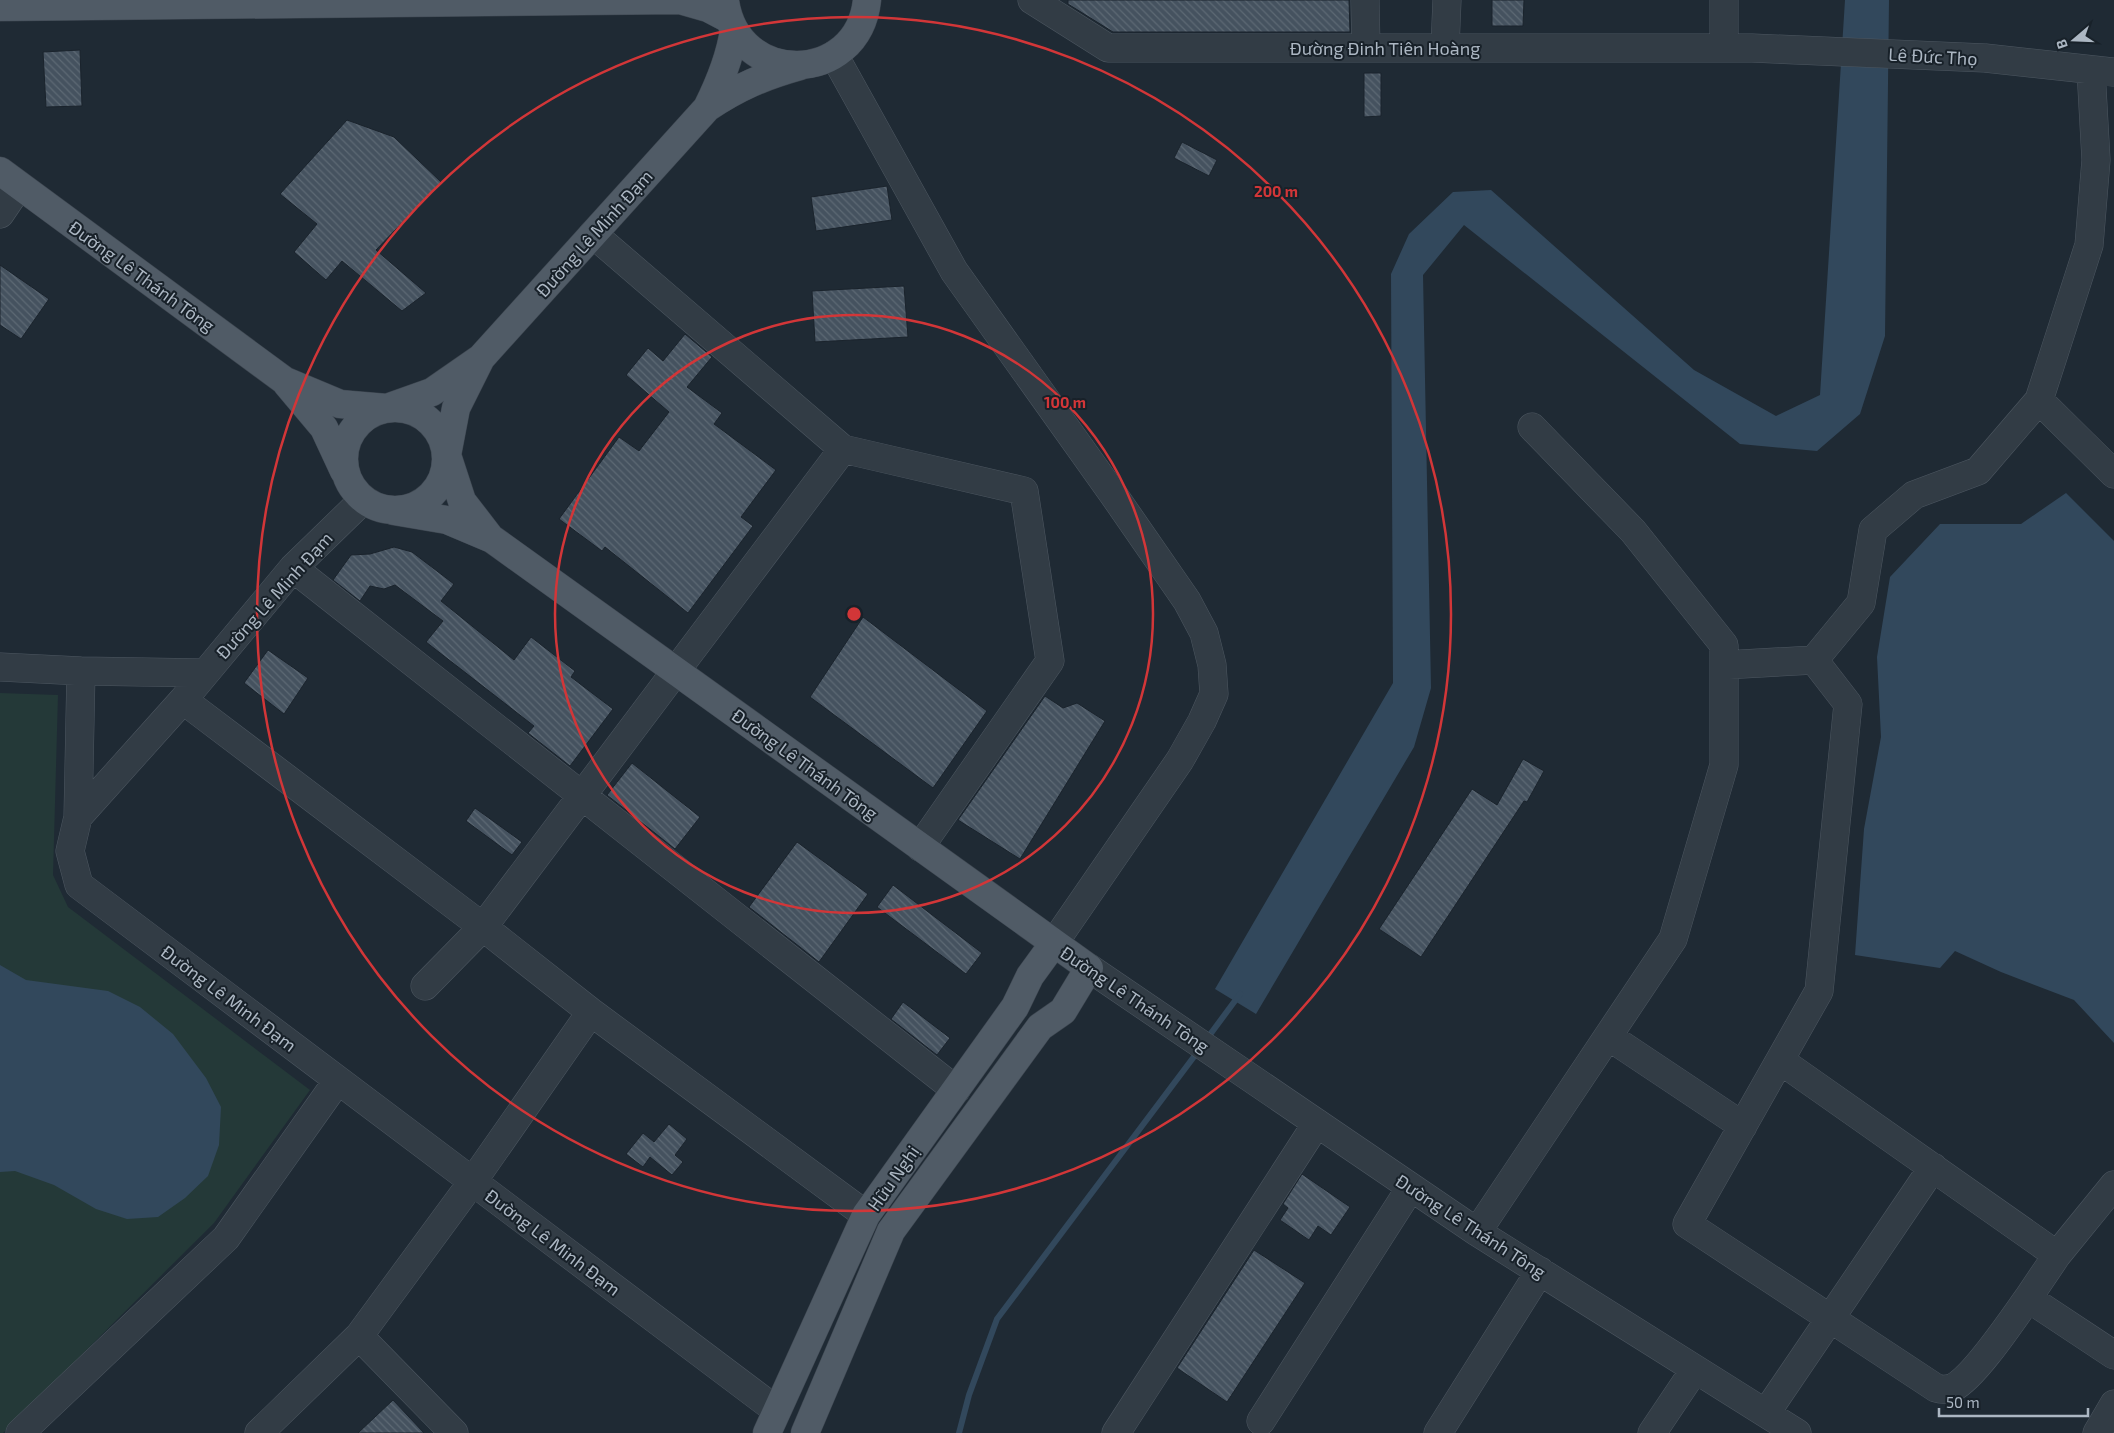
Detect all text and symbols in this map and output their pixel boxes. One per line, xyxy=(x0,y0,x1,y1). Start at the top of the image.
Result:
north arrow xyxy=(2049,15,2099,65)
street label: Đường Đinh Tiên Hoàng xyxy=(1290,37,1480,59)
text: B xyxy=(2052,37,2071,51)
street label: Lê Đức Thọ xyxy=(1888,43,1978,69)
street label: Đường Lê Minh Đạm xyxy=(531,165,657,301)
text: 200 m xyxy=(1254,182,1298,200)
street label: Đường Lê Thánh Tông xyxy=(65,216,219,336)
text: 100 m xyxy=(1044,393,1086,411)
street label: Đường Lê Minh Đạm xyxy=(211,527,337,663)
centre of rings xyxy=(845,605,863,623)
street label: Đường Lê Thánh Tông xyxy=(728,704,882,824)
street label: Đường Lê Minh Đạm xyxy=(157,940,301,1056)
street label: Đường Lê Thánh Tông xyxy=(1056,941,1214,1057)
street label: Hữu Nghị xyxy=(863,1141,923,1215)
street label: Đường Lê Thánh Tông xyxy=(1392,1169,1550,1283)
street label: Đường Lê Minh Đạm xyxy=(481,1184,625,1300)
scale bar xyxy=(1939,1386,2088,1418)
text: 50 m xyxy=(1946,1393,1980,1411)

